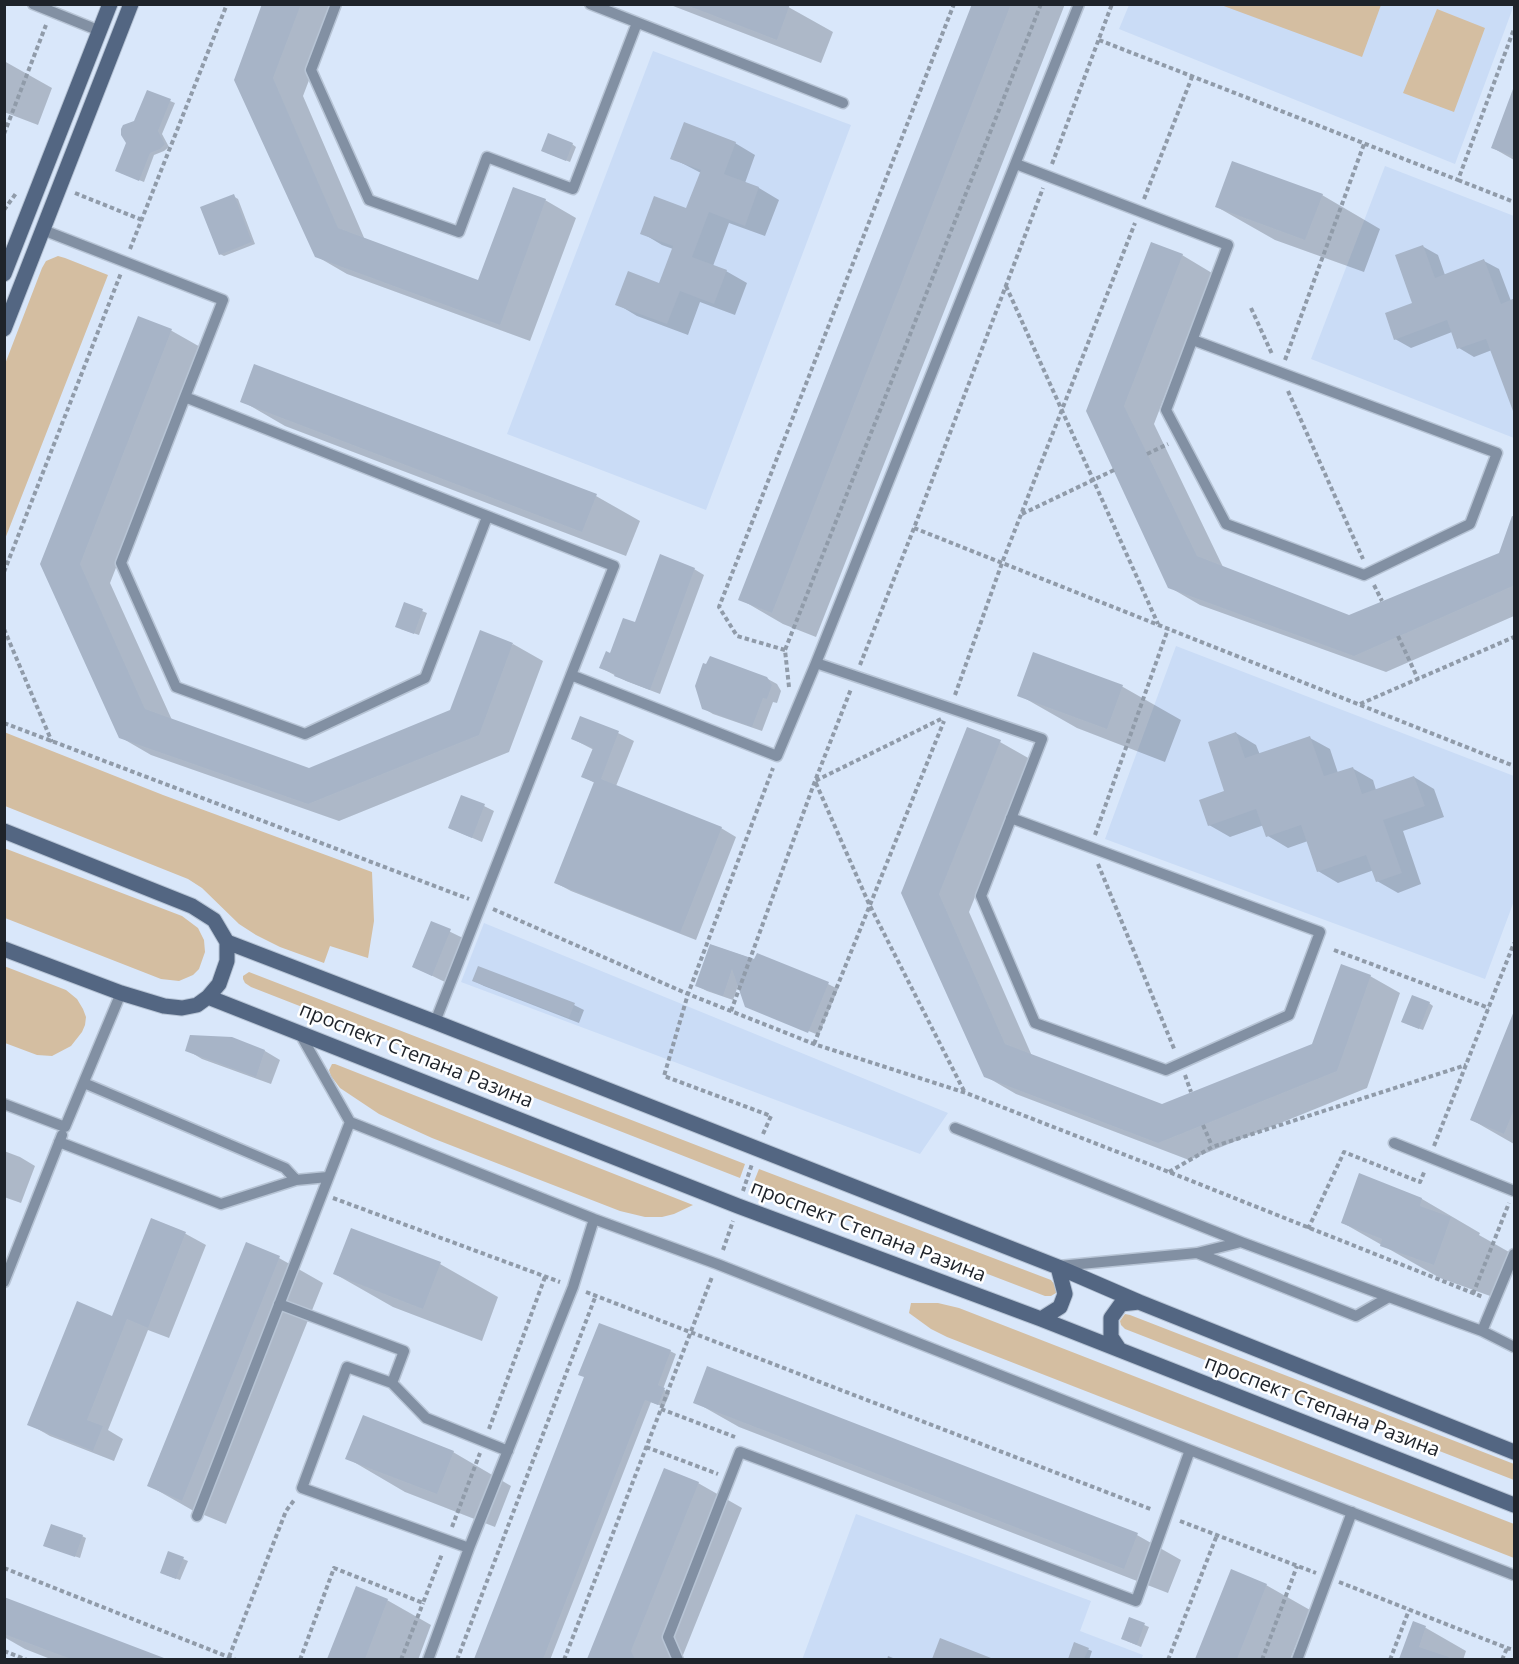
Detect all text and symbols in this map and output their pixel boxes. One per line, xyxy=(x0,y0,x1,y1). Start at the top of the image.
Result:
street label: проспект Степана Разина xyxy=(296,998,536,1114)
street label: проспект Степана Разина xyxy=(747,1176,989,1288)
street label: проспект Степана Разина xyxy=(1201,1351,1443,1463)

